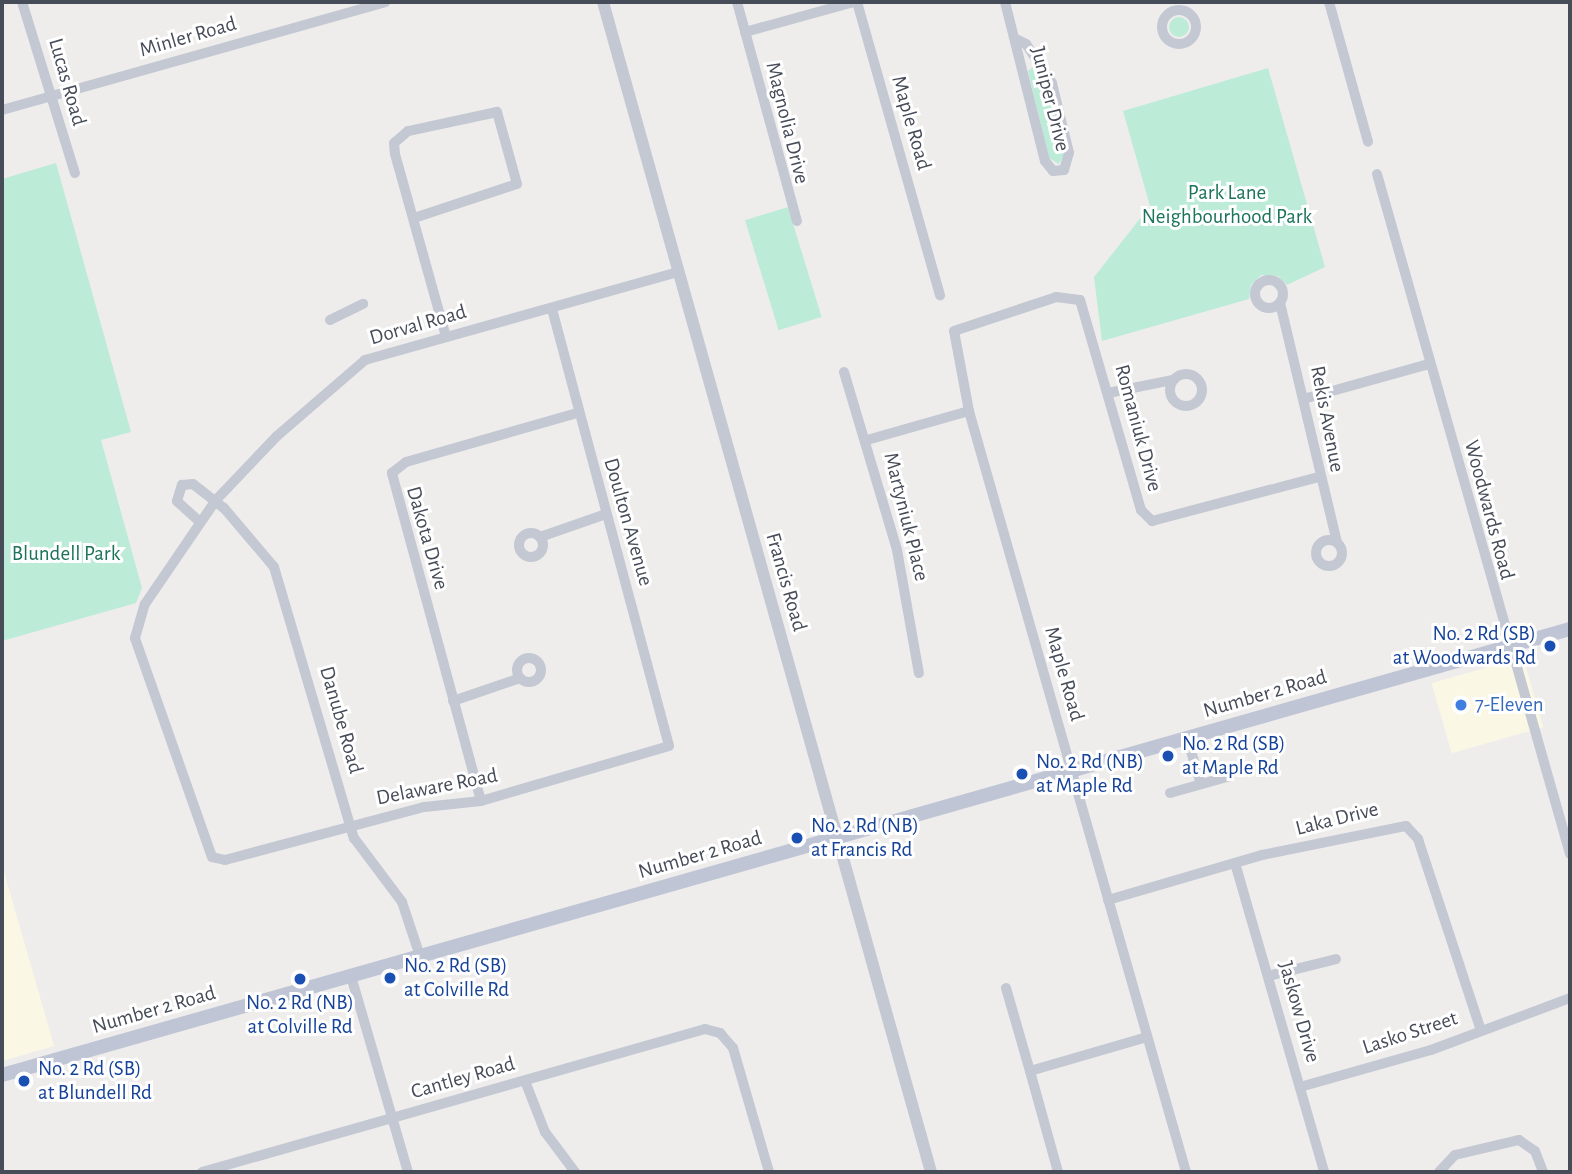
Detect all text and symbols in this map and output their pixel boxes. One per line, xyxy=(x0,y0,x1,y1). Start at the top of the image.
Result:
street label: Minler Road xyxy=(137,11,239,63)
street label: Lucas Road xyxy=(42,35,92,129)
street label: Juniper Drive xyxy=(1025,44,1075,154)
street label: Magnolia Drive xyxy=(760,60,814,186)
street label: Maple Road xyxy=(886,73,936,173)
park label: Park Lane Neighbourhood Park xyxy=(1142,180,1312,230)
street label: Dorval Road xyxy=(367,299,469,351)
street label: Romaniuk Drive xyxy=(1109,362,1167,494)
street label: Rekis Avenue xyxy=(1304,364,1350,474)
street label: Woodwards Road xyxy=(1458,438,1520,582)
street label: Martyniuk Place xyxy=(878,450,934,584)
street label: Doulton Avenue xyxy=(598,455,658,589)
street label: Dakota Drive xyxy=(400,483,454,593)
street label: Francis Road xyxy=(760,530,812,634)
park label: Blundell Park xyxy=(12,541,120,567)
place label: No. 2 Rd (SB) at Woodwards Rd xyxy=(1393,621,1536,671)
street label: Maple Road xyxy=(1039,624,1089,724)
marker: No. 2 Rd (SB) at Woodwards Rd xyxy=(1542,638,1558,654)
street label: Danube Road xyxy=(314,664,368,776)
street label: Number 2 Road xyxy=(1201,664,1329,724)
place label: 7-Eleven xyxy=(1475,692,1544,718)
marker: 7-Eleven xyxy=(1453,697,1469,713)
place label: No. 2 Rd (SB) at Maple Rd xyxy=(1182,731,1285,781)
marker: No. 2 Rd (SB) at Maple Rd xyxy=(1160,748,1176,764)
place label: No. 2 Rd (NB) at Maple Rd xyxy=(1036,749,1144,799)
street label: Delaware Road xyxy=(374,763,500,811)
marker: No. 2 Rd (NB) at Maple Rd xyxy=(1014,766,1030,782)
street label: Laka Drive xyxy=(1293,797,1381,841)
place label: No. 2 Rd (NB) at Francis Rd xyxy=(811,813,919,863)
street label: Number 2 Road xyxy=(636,825,764,885)
marker: No. 2 Rd (NB) at Francis Rd xyxy=(789,830,805,846)
place label: No. 2 Rd (SB) at Colville Rd xyxy=(404,953,509,1003)
street label: Jaskow Drive xyxy=(1273,958,1325,1066)
marker: No. 2 Rd (SB) at Colville Rd xyxy=(382,970,398,986)
marker: No. 2 Rd (NB) at Colville Rd xyxy=(292,971,308,987)
street label: Number 2 Road xyxy=(90,980,218,1040)
place label: No. 2 Rd (NB) at Colville Rd xyxy=(246,990,354,1040)
street label: Lasko Street xyxy=(1359,1006,1461,1060)
street label: Cantley Road xyxy=(408,1051,518,1105)
place label: No. 2 Rd (SB) at Blundell Rd xyxy=(38,1056,152,1106)
marker: No. 2 Rd (SB) at Blundell Rd xyxy=(16,1073,32,1089)

